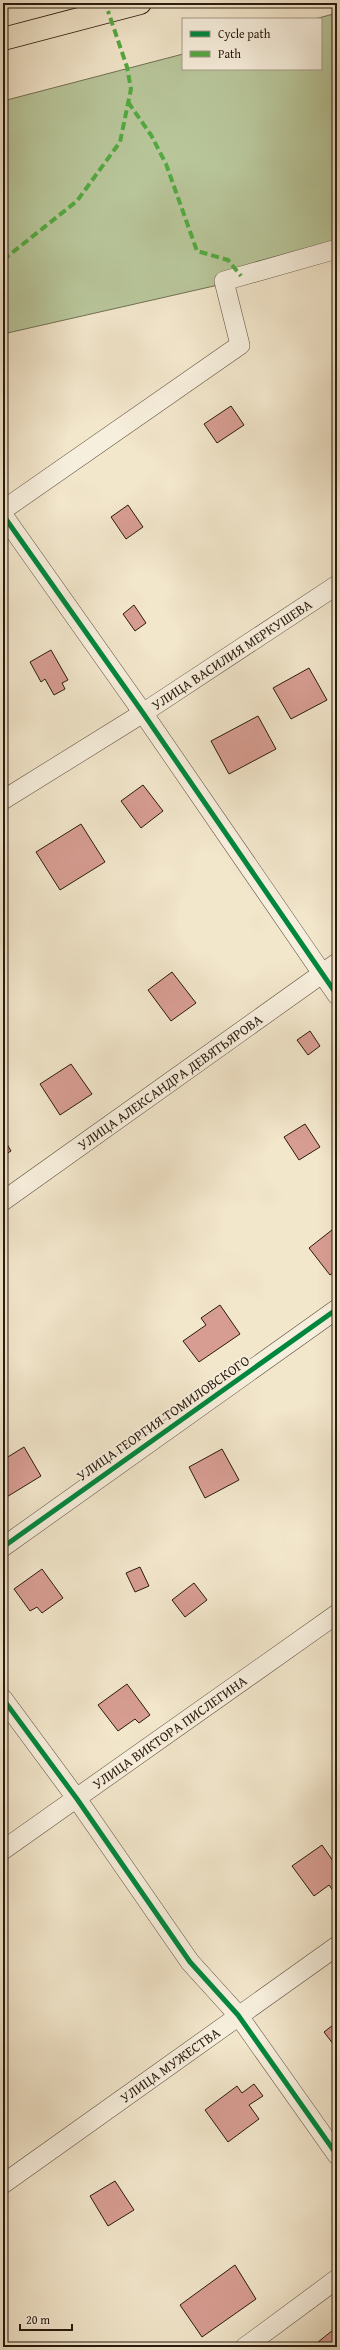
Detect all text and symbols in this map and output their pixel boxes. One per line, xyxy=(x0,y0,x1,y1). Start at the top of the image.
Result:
legend xyxy=(182,18,322,70)
text: Cycle path xyxy=(218,25,271,42)
text: Path xyxy=(218,45,241,62)
street label: УЛИЦА ВАСИЛИЯ МЕРКУШЕВА xyxy=(147,594,316,715)
street label: УЛИЦА АЛЕКСАНДРА ДЕВЯТЬЯРОВА xyxy=(73,1009,267,1155)
street label: УЛИЦА ГЕОРГИЯ ТОМИЛОВСКОГО xyxy=(72,1350,254,1486)
street label: УЛИЦА ВИКТОРА ПИСЛЕГИНА xyxy=(88,1670,251,1794)
street label: УЛИЦА МУЖЕСТВА xyxy=(116,2022,224,2108)
scale bar xyxy=(20,2306,72,2332)
text: 20 m xyxy=(26,2311,50,2328)

